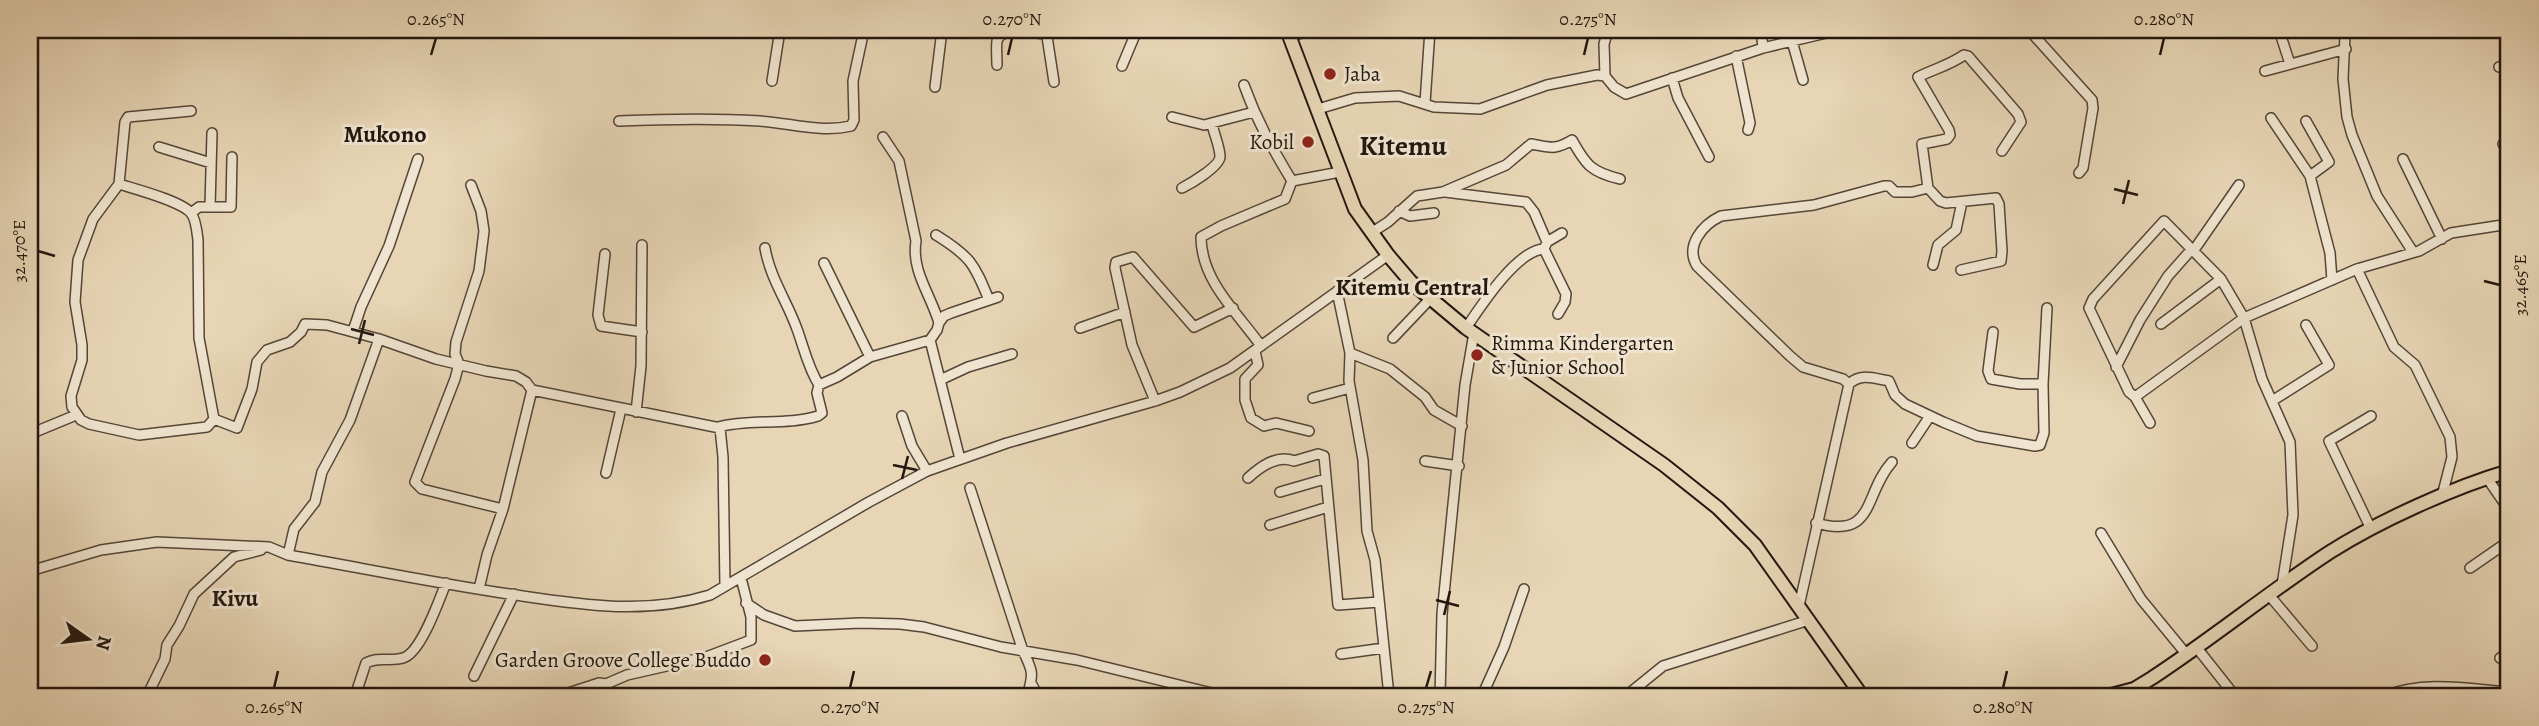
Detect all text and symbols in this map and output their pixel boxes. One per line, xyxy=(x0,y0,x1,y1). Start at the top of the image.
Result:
text: 0.265°N xyxy=(407,7,465,31)
text: 0.270°N xyxy=(982,7,1042,31)
text: 0.275°N xyxy=(1559,7,1617,31)
text: 0.280°N xyxy=(2134,7,2194,31)
place label: Jaba xyxy=(1344,60,1381,88)
marker: Jaba xyxy=(1322,66,1338,82)
district label: Mukono xyxy=(343,118,427,150)
district label: Kitemu xyxy=(1359,127,1447,165)
place label: Kobil xyxy=(1249,128,1294,156)
marker: Kobil xyxy=(1300,134,1316,150)
text: 32.470°E xyxy=(7,220,31,282)
text: 32.465°E xyxy=(2508,254,2532,316)
district label: Kitemu Central xyxy=(1335,271,1489,303)
place label: Rimma Kindergarten & Junior School xyxy=(1491,329,1674,381)
marker: Rimma Kindergarten & Junior School xyxy=(1469,347,1485,363)
district label: Kivu xyxy=(212,582,259,614)
north arrow xyxy=(52,604,122,674)
text: N xyxy=(89,633,118,653)
place label: Garden Groove College Buddo xyxy=(495,646,751,674)
marker: Garden Groove College Buddo xyxy=(757,652,773,668)
text: 0.265°N xyxy=(245,695,303,719)
text: 0.270°N xyxy=(820,695,880,719)
text: 0.275°N xyxy=(1397,695,1455,719)
text: 0.280°N xyxy=(1973,695,2033,719)

